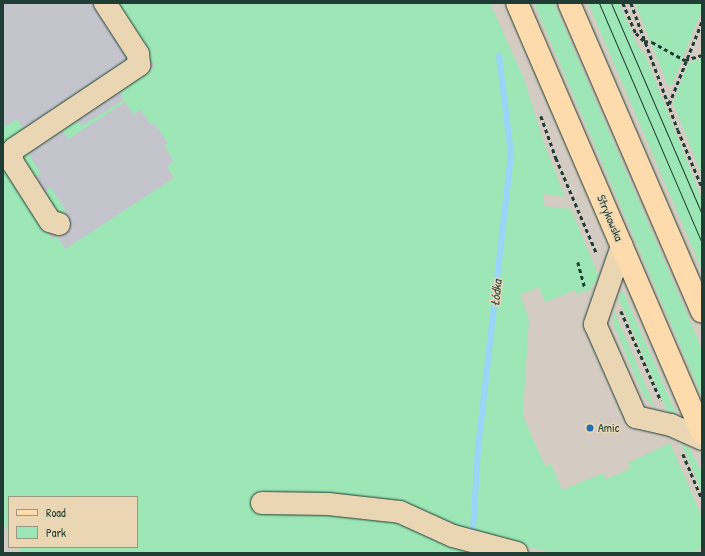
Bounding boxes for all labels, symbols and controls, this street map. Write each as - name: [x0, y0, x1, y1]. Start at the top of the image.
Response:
- street label: Strykowska: [594, 193, 626, 243]
- water label: Łódka: [487, 279, 505, 307]
- place label: Amic: [598, 421, 619, 435]
- marker: Amic: [585, 423, 595, 433]
- legend: [8, 496, 138, 548]
- text: Road: [46, 504, 66, 521]
- text: Park: [46, 524, 66, 541]

